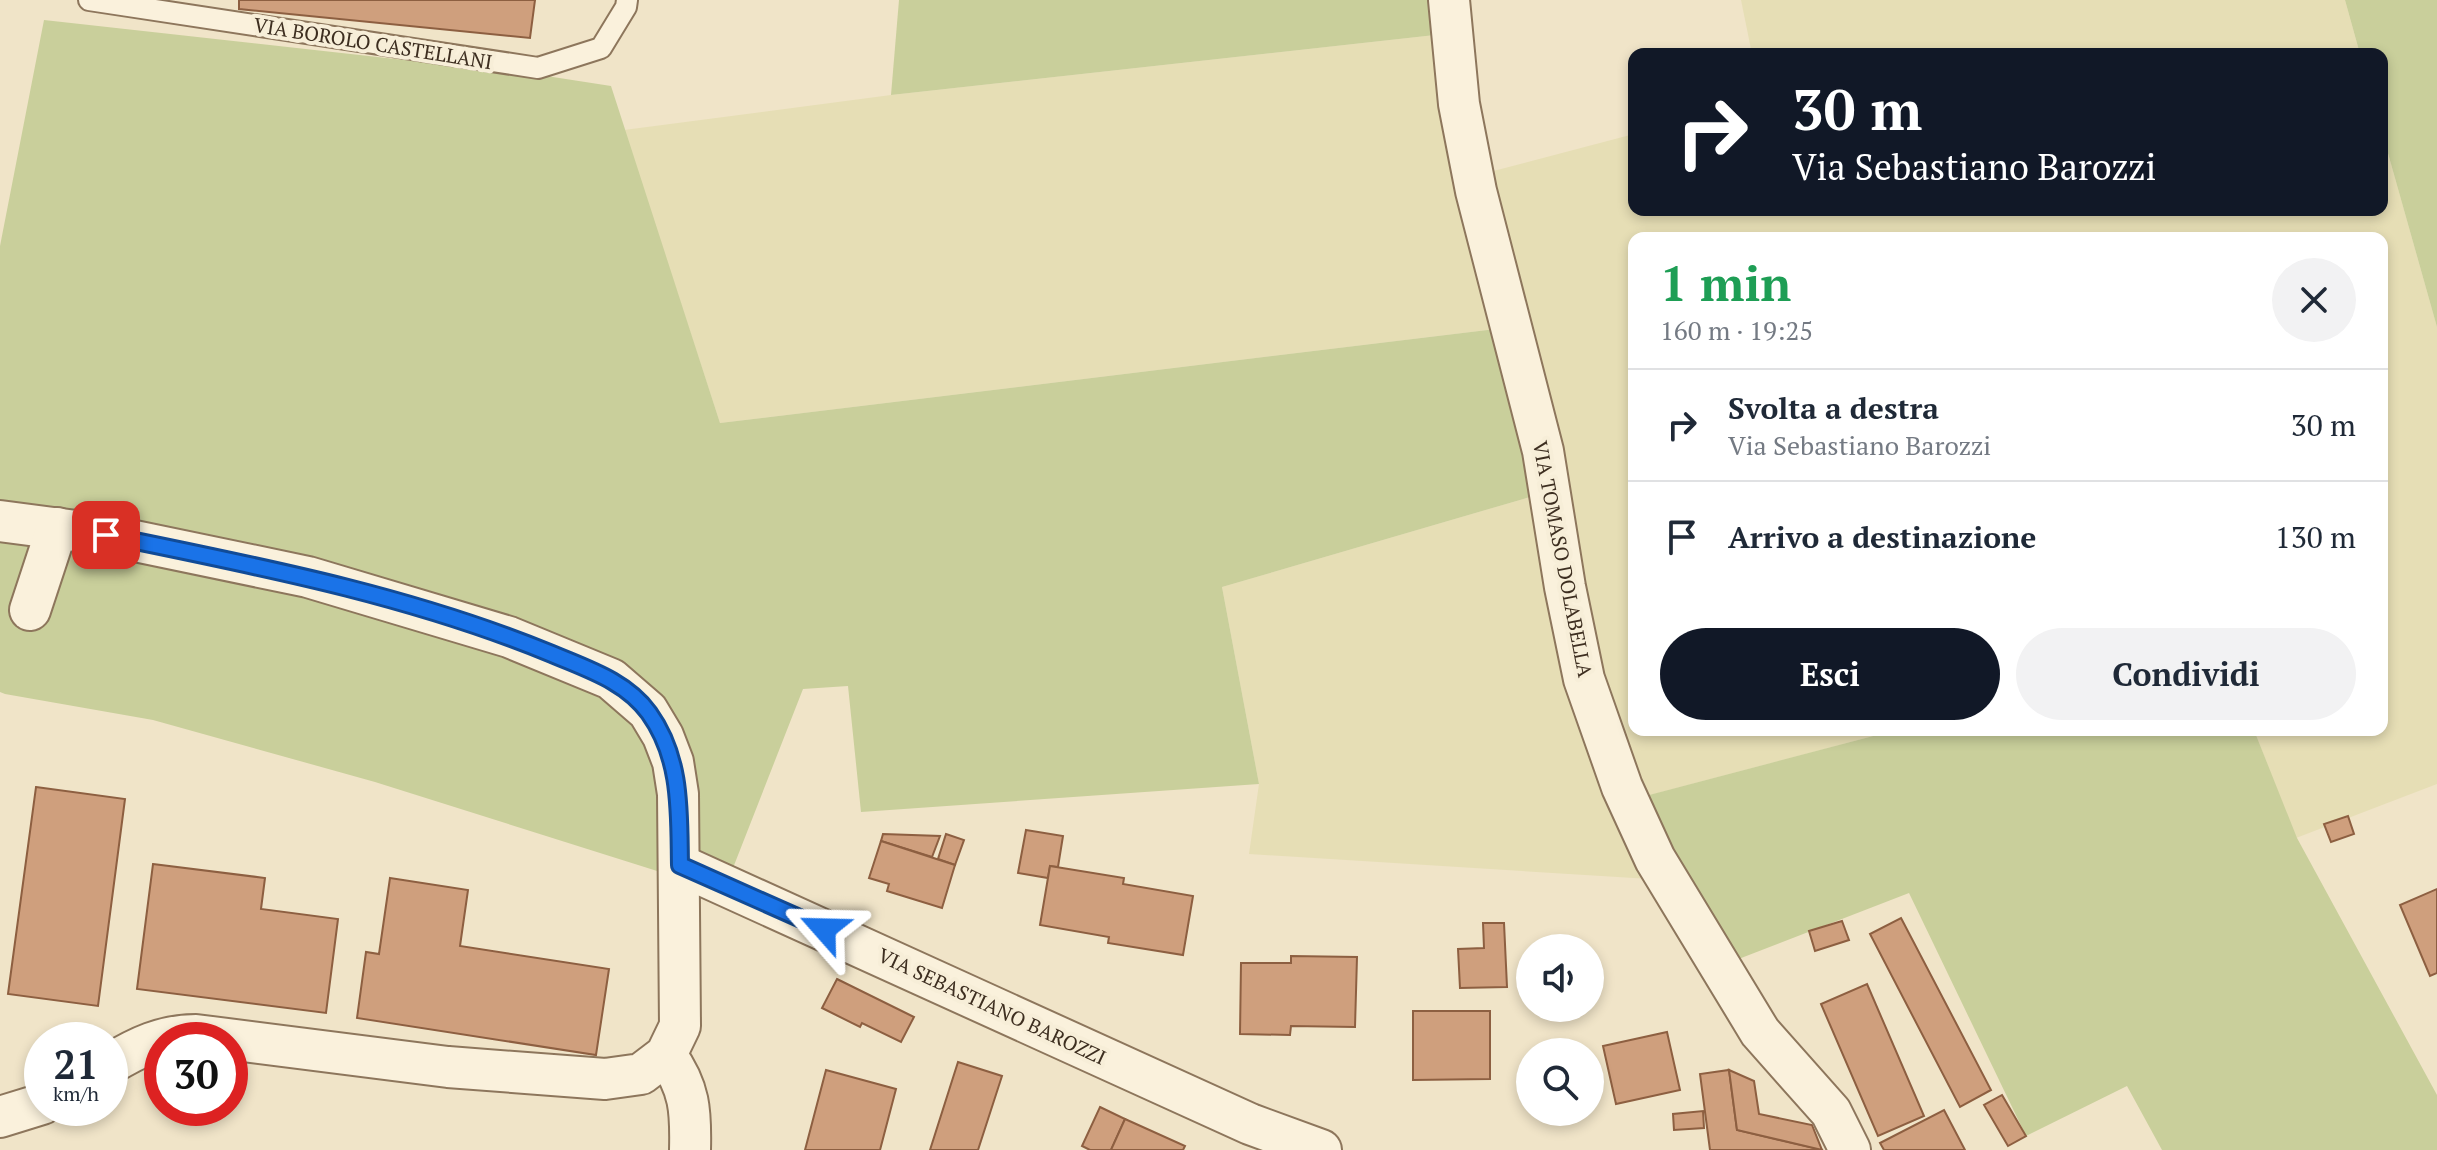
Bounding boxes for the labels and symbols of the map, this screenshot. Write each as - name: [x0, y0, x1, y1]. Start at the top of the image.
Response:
- street label: VIA BOROLO CASTELLANI: [252, 11, 494, 75]
- street label: VIA TOMASO DOLABELLA: [1527, 439, 1599, 680]
- pin: [72, 501, 140, 569]
- position arrow: [782, 887, 866, 971]
- street label: VIA SEBASTIANO BAROZZI: [874, 941, 1110, 1071]
- speed limit sign: 30: [144, 1022, 248, 1126]

